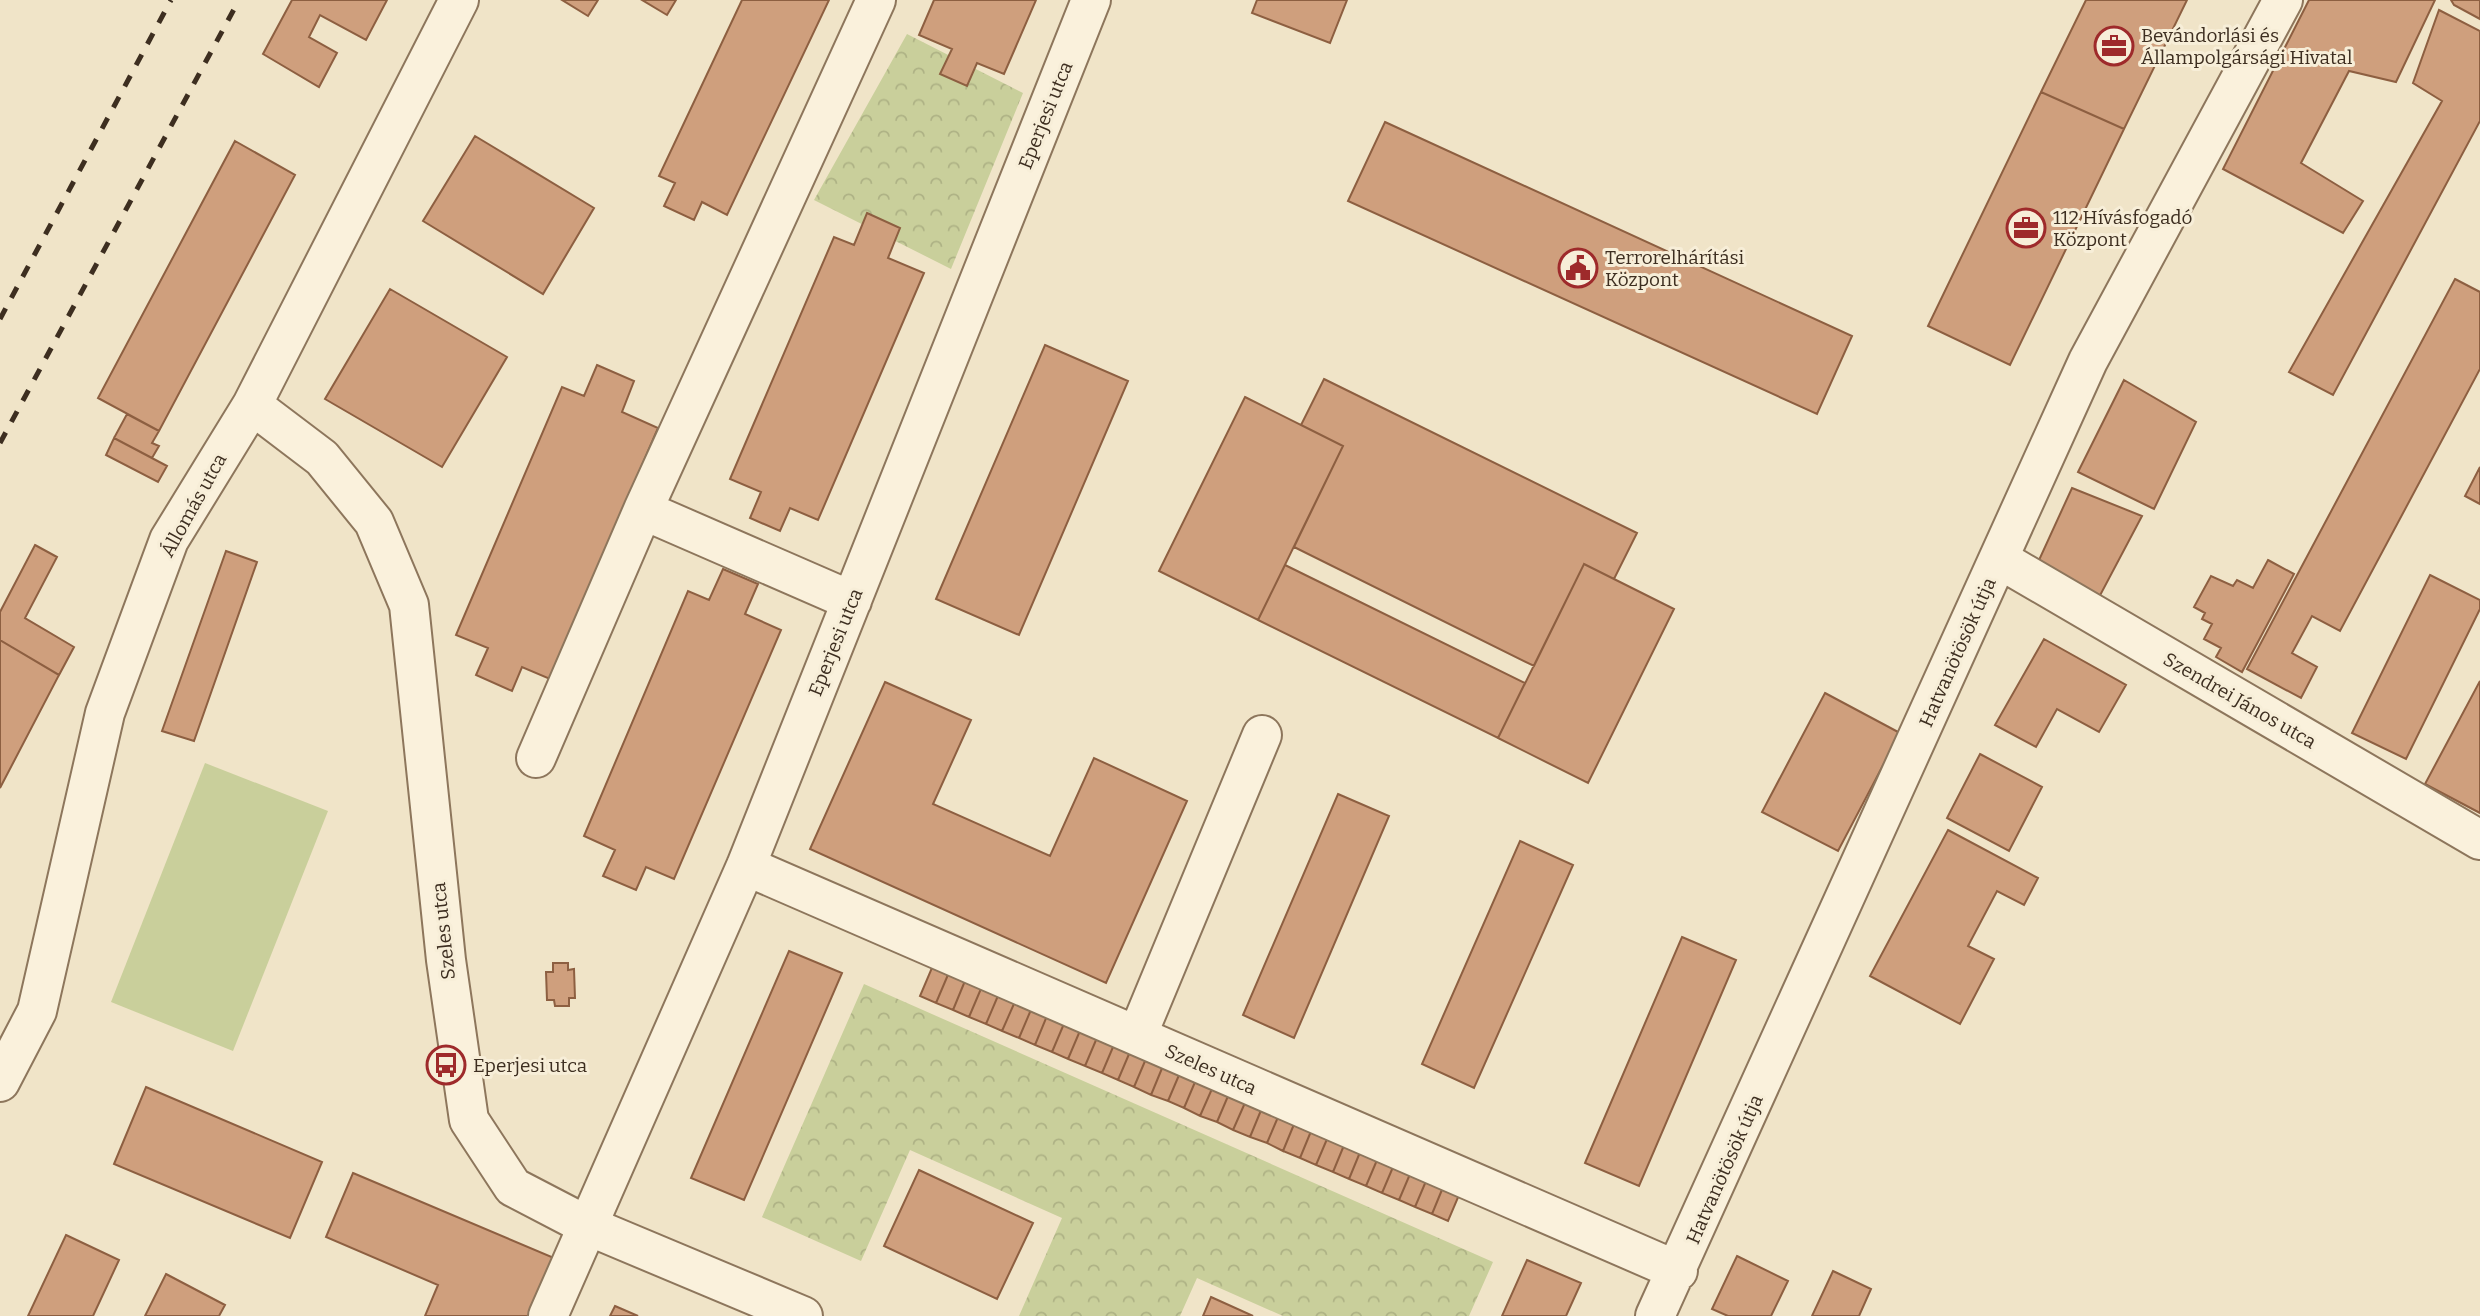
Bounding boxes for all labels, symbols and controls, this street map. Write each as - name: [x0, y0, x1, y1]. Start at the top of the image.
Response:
- place label: Bevándorlási és Állampolgársági Hivatal: [2141, 24, 2352, 69]
- office icon: Bevándorlási és Állampolgársági Hivatal: [2093, 25, 2135, 67]
- street label: Eperjesi utca: [1013, 57, 1078, 172]
- place label: 112 Hívásfogadó Központ: [2053, 206, 2193, 251]
- office icon: 112 Hívásfogadó Központ: [2005, 207, 2047, 249]
- place label: Terrorelhárítási Központ: [1605, 246, 1745, 291]
- public building icon: Terrorelhárítási Központ: [1557, 247, 1599, 289]
- street label: Állomás utca: [156, 449, 232, 561]
- street label: Hatvanötösök útja: [1914, 573, 2001, 730]
- street label: Eperjesi utca: [803, 584, 868, 699]
- street label: Szendrei János utca: [2159, 647, 2321, 754]
- street label: Szeles utca: [427, 880, 460, 981]
- street label: Szeles utca: [1161, 1039, 1261, 1100]
- bus stop icon: Eperjesi utca: [425, 1044, 467, 1086]
- place label: Eperjesi utca: [473, 1054, 588, 1077]
- street label: Hatvanötösök útja: [1681, 1090, 1768, 1247]

